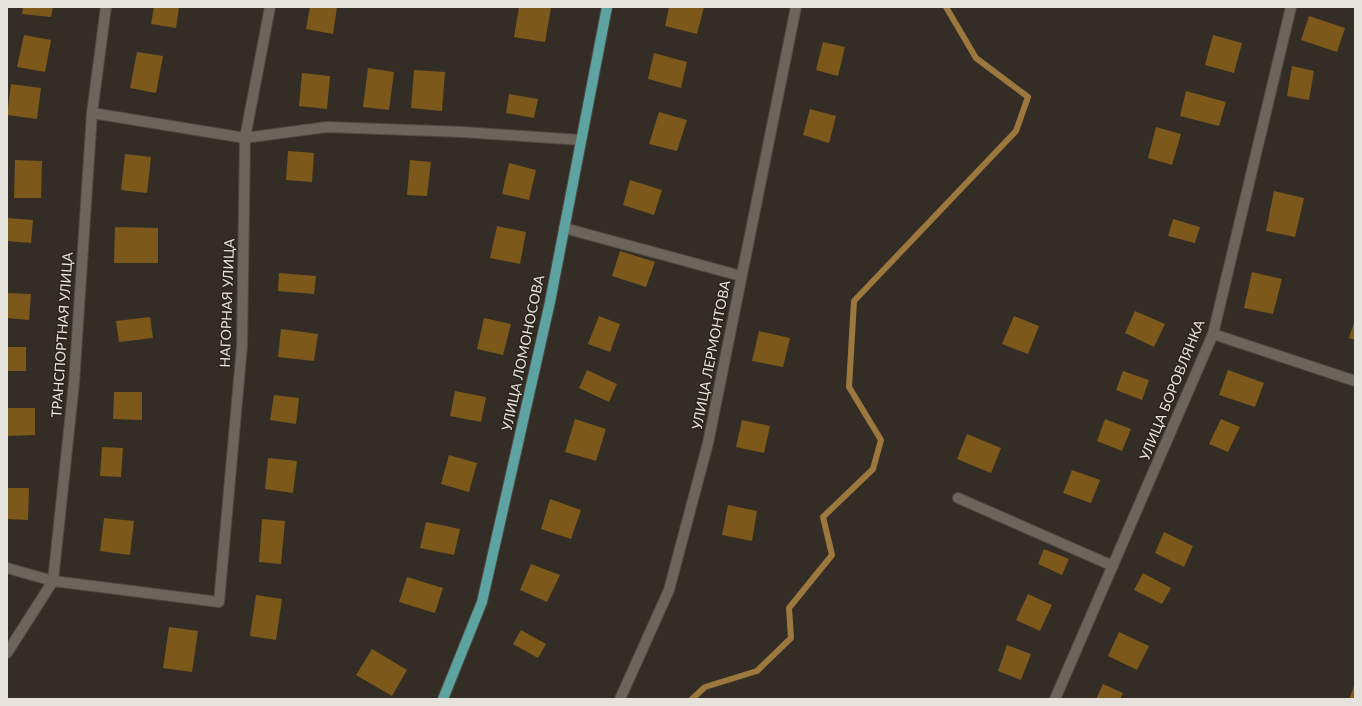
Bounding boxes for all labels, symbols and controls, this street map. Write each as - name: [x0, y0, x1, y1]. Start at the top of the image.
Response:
- street label: НАГОРНАЯ УЛИЦА: [216, 238, 237, 368]
- street label: ТРАНСПОРТНАЯ УЛИЦА: [47, 251, 76, 418]
- street label: УЛИЦА ЛОМОНОСОВА: [498, 273, 547, 432]
- street label: УЛИЦА ЛЕРМОНТОВА: [688, 278, 733, 431]
- street label: УЛИЦА БОРОВЛЯНКА: [1136, 316, 1208, 463]

